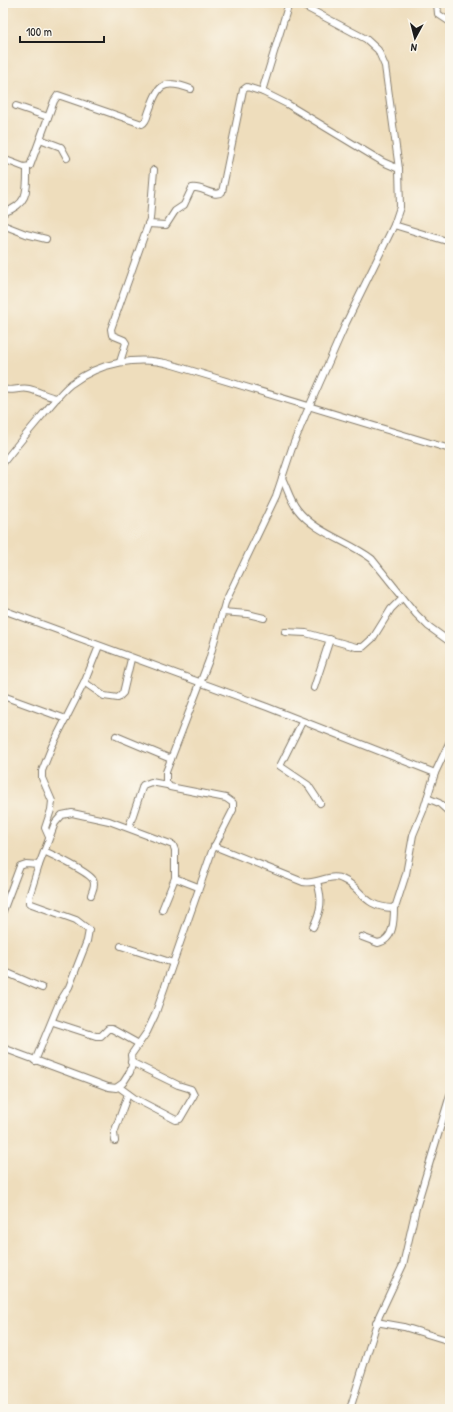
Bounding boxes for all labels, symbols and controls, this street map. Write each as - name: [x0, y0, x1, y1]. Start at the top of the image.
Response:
- scale bar: [20, 18, 104, 44]
- north arrow: [395, 18, 435, 58]
- text: 100 m: [26, 23, 52, 40]
- text: N: [410, 41, 418, 55]

